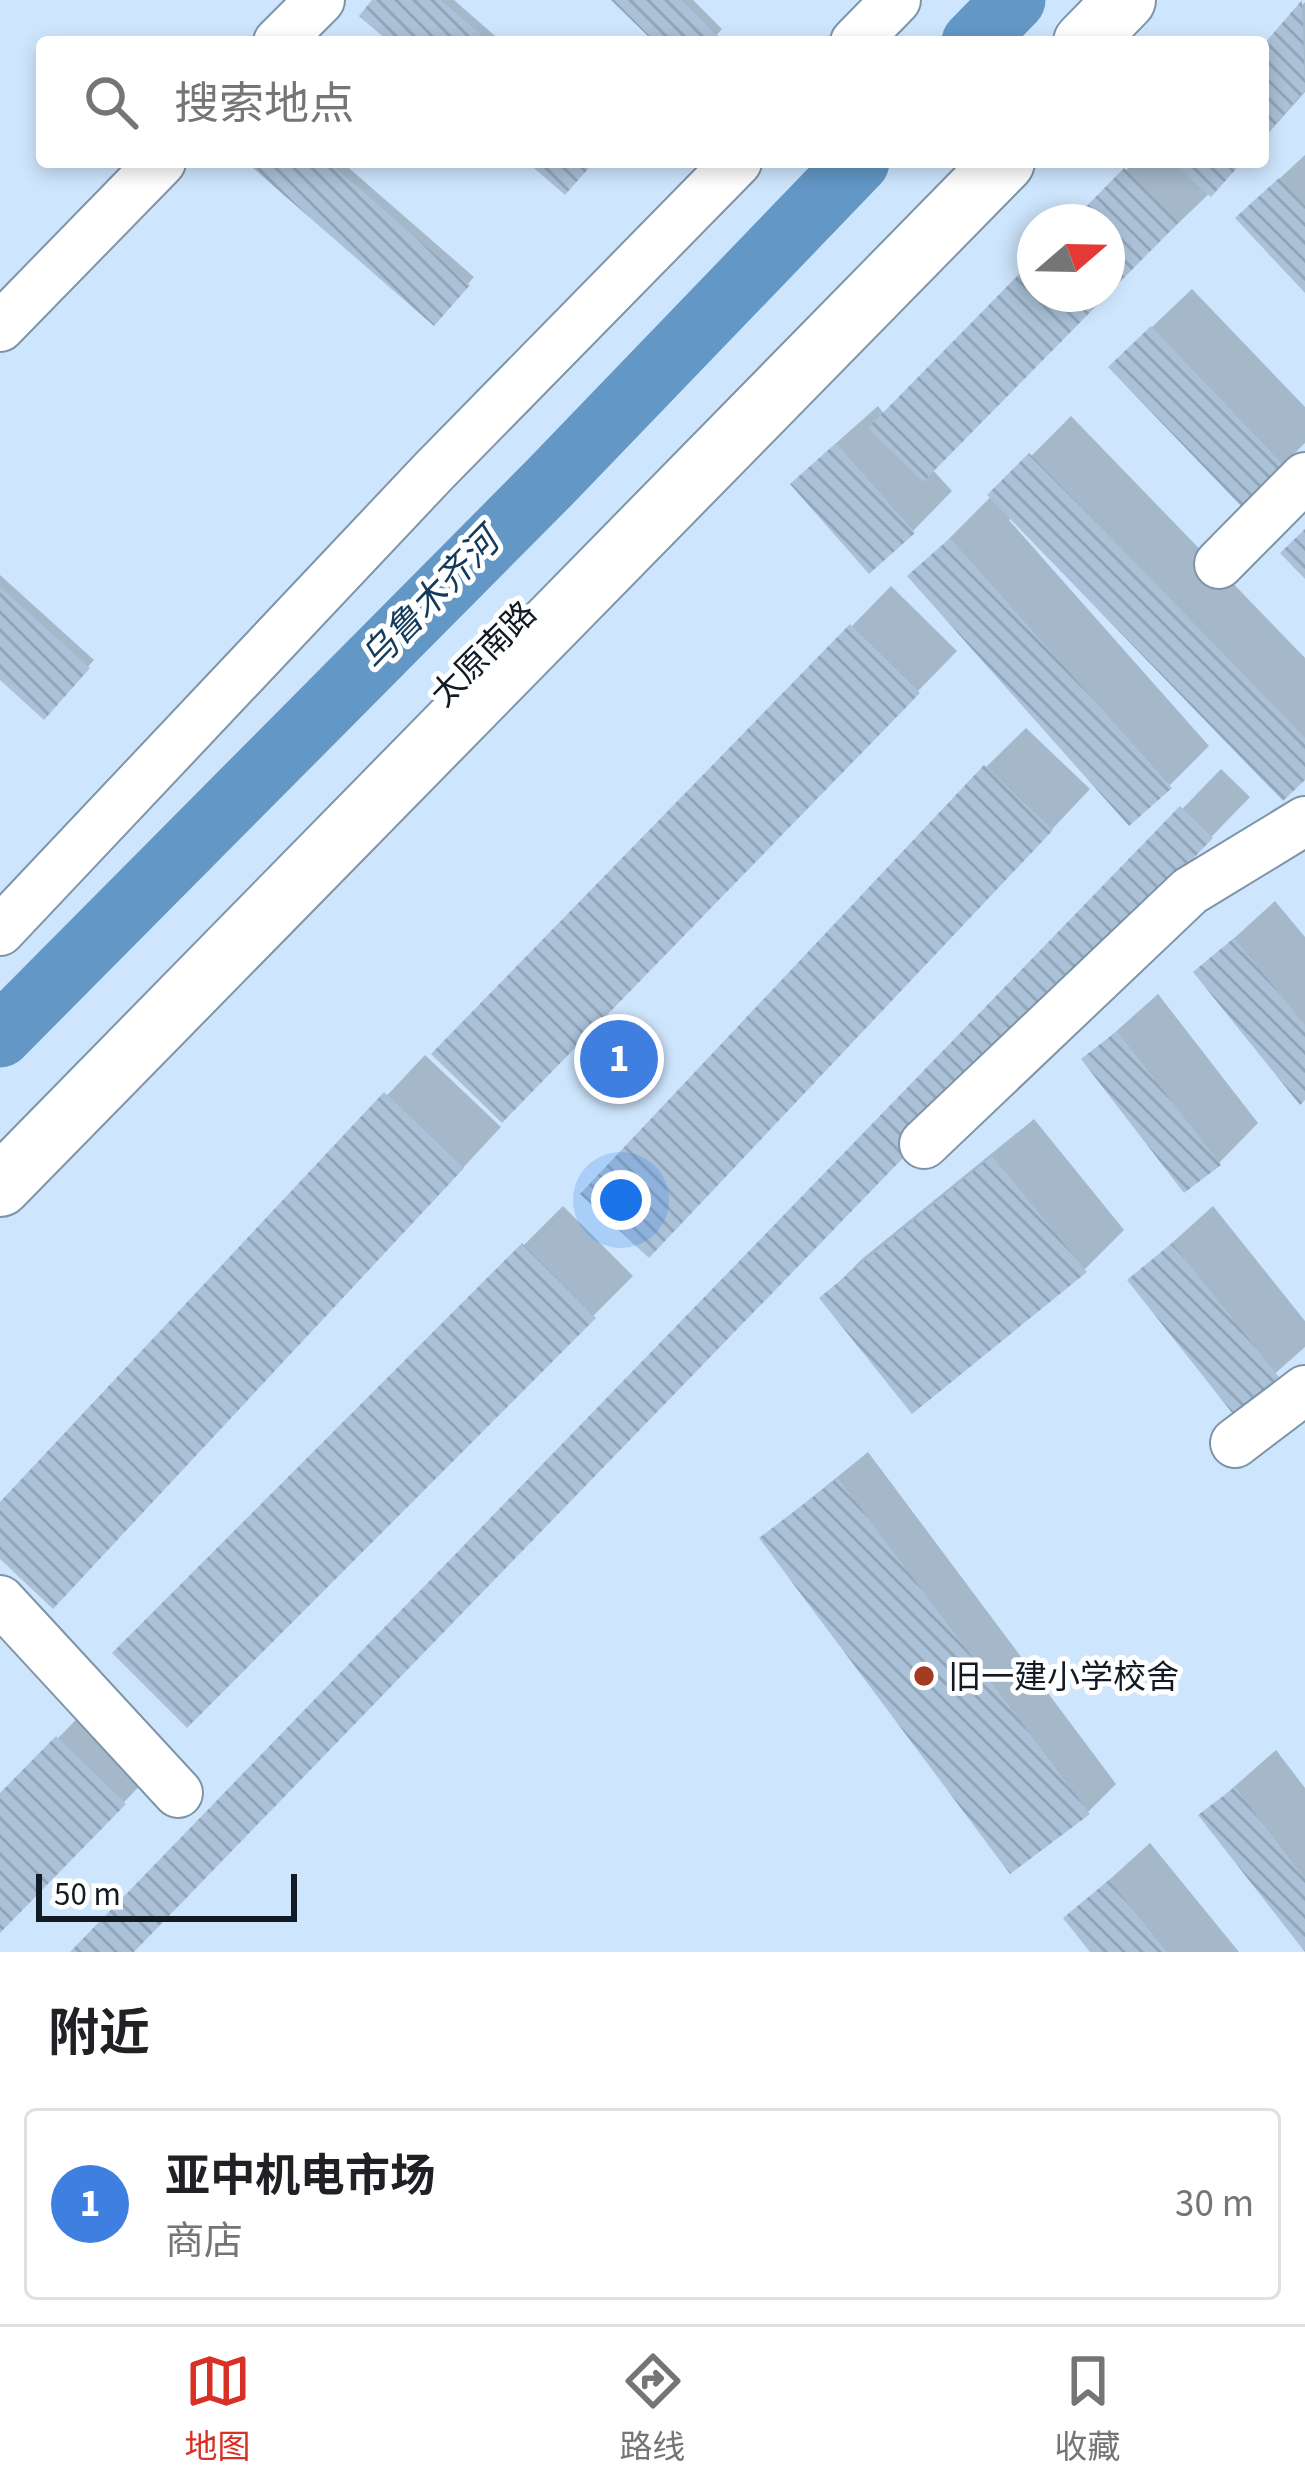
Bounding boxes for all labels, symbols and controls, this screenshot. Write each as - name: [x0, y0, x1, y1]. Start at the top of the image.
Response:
- search box: [36, 36, 1269, 168]
- icon: search: [78, 69, 144, 135]
- text: 搜索地点: [174, 73, 354, 137]
- north arrow: [1017, 204, 1125, 312]
- water label: 乌鲁木齐河: [349, 513, 515, 683]
- street label: 太原南路: [421, 591, 547, 717]
- pin: 1: [580, 1014, 658, 1104]
- your location: [591, 1170, 651, 1230]
- place label: 旧一建小学校舍: [948, 1654, 1179, 1701]
- marker: 旧一建小学校舍: [911, 1663, 937, 1689]
- scale bar: [36, 1868, 297, 1921]
- text: 50 m: [54, 1871, 121, 1918]
- text: 附近: [48, 1998, 150, 2070]
- text: 亚中机电市场: [165, 2145, 435, 2209]
- text: 1: [80, 2176, 100, 2232]
- text: 30 m: [1175, 2176, 1254, 2232]
- text: 商店: [165, 2214, 243, 2270]
- tab: 地图: [185, 2348, 251, 2471]
- tab: 路线: [620, 2348, 686, 2471]
- tab: 收藏: [1055, 2348, 1121, 2471]

